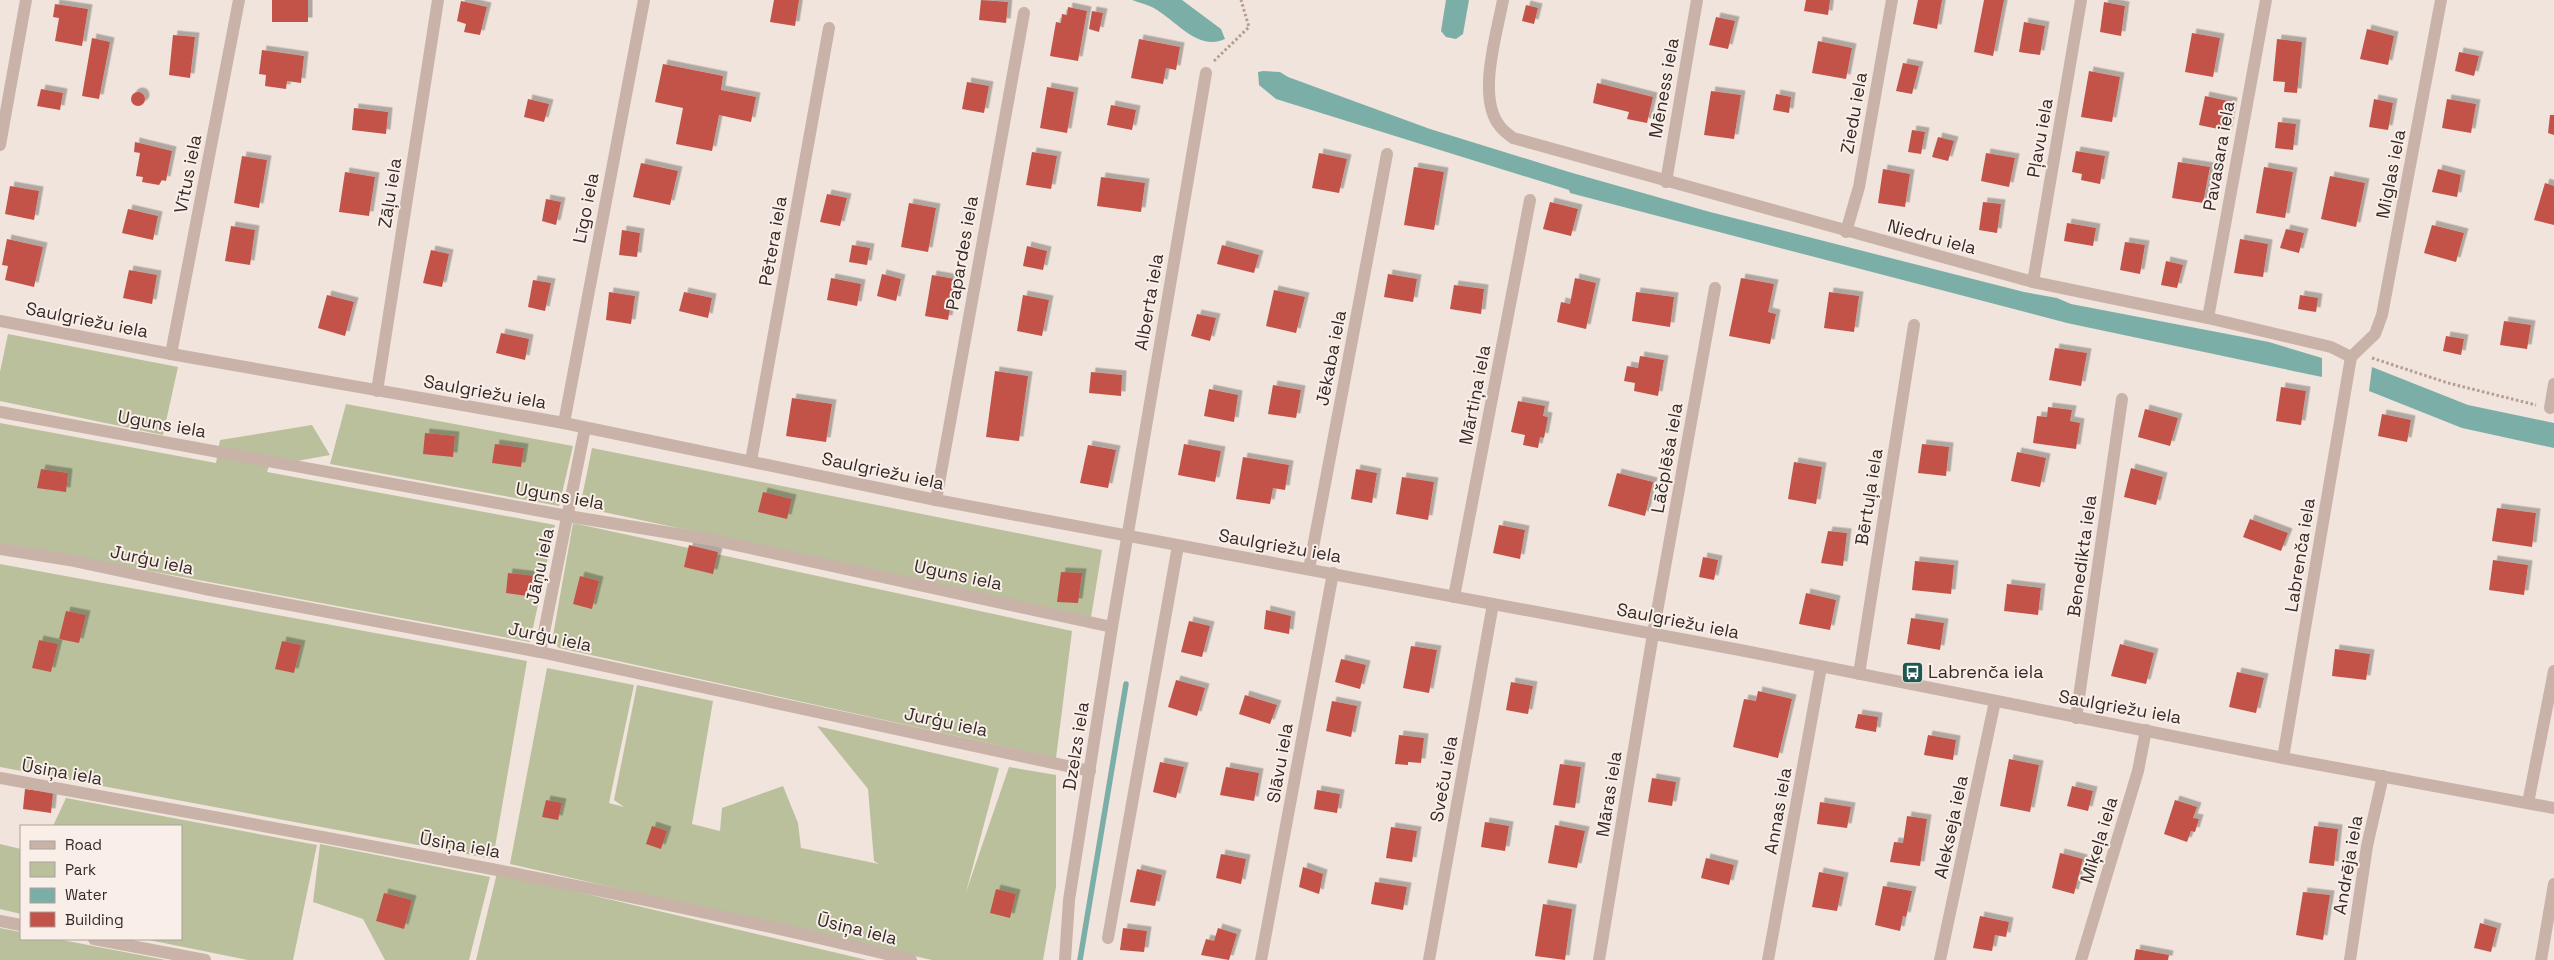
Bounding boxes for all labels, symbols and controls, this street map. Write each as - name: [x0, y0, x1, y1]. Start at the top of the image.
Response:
- street label: Mēness iela: [1643, 36, 1684, 140]
- street label: Ziedu iela: [1835, 70, 1872, 156]
- street label: Pļavu iela: [2021, 96, 2058, 179]
- street label: Pavasara iela: [2198, 99, 2239, 213]
- street label: Miglas iela: [2371, 127, 2410, 220]
- street label: Vītus iela: [169, 133, 206, 215]
- street label: Zāļu iela: [373, 156, 406, 230]
- street label: Līgo iela: [567, 171, 604, 245]
- street label: Pētera iela: [753, 194, 792, 288]
- street label: Papardes iela: [940, 194, 983, 312]
- street label: Niedru iela: [1885, 214, 1979, 259]
- street label: Alberta iela: [1129, 252, 1168, 352]
- street label: Saulgriežu iela: [24, 296, 150, 343]
- street label: Jēkaba iela: [1310, 308, 1351, 408]
- street label: Mārtiņa iela: [1454, 343, 1495, 447]
- street label: Saulgriežu iela: [422, 369, 548, 414]
- street label: Lāčplēša iela: [1645, 401, 1688, 515]
- street label: Uguns iela: [116, 404, 208, 443]
- street label: Saulgriežu iela: [820, 446, 946, 495]
- street label: Bērtuļa iela: [1849, 447, 1888, 547]
- street label: Uguns iela: [514, 476, 606, 515]
- street label: Benedikta iela: [2062, 493, 2101, 618]
- street label: Labrenča iela: [2279, 496, 2320, 614]
- street label: Saulgriežu iela: [1217, 523, 1343, 568]
- street label: Jāņu iela: [520, 526, 559, 606]
- street label: Jurģu iela: [108, 539, 196, 580]
- street label: Uguns iela: [912, 554, 1004, 595]
- street label: Saulgriežu iela: [1615, 597, 1741, 644]
- street label: Jurģu iela: [506, 616, 594, 657]
- bus stop icon: Labrenča iela: [1900, 660, 1924, 684]
- place label: Labrenča iela: [1928, 660, 2044, 683]
- street label: Saulgriežu iela: [2057, 684, 2183, 729]
- street label: Dzelzs iela: [1057, 700, 1094, 792]
- street label: Jurģu iela: [902, 701, 990, 742]
- street label: Slāvu iela: [1261, 721, 1298, 805]
- street label: Sveču iela: [1425, 734, 1462, 824]
- street label: Māras iela: [1590, 749, 1627, 839]
- street label: Ūsiņa iela: [20, 753, 104, 790]
- street label: Annas iela: [1759, 766, 1796, 856]
- street label: Alekseja iela: [1928, 773, 1973, 881]
- street label: Miķeļa iela: [2075, 794, 2123, 886]
- street label: Andrēja iela: [2327, 814, 2368, 916]
- legend: [20, 825, 182, 940]
- street label: Ūsiņa iela: [418, 826, 502, 863]
- text: Road: [65, 835, 102, 854]
- text: Park: [65, 860, 96, 879]
- text: Water: [65, 885, 108, 904]
- street label: Ūsiņa iela: [815, 907, 900, 950]
- text: Building: [65, 910, 124, 929]

